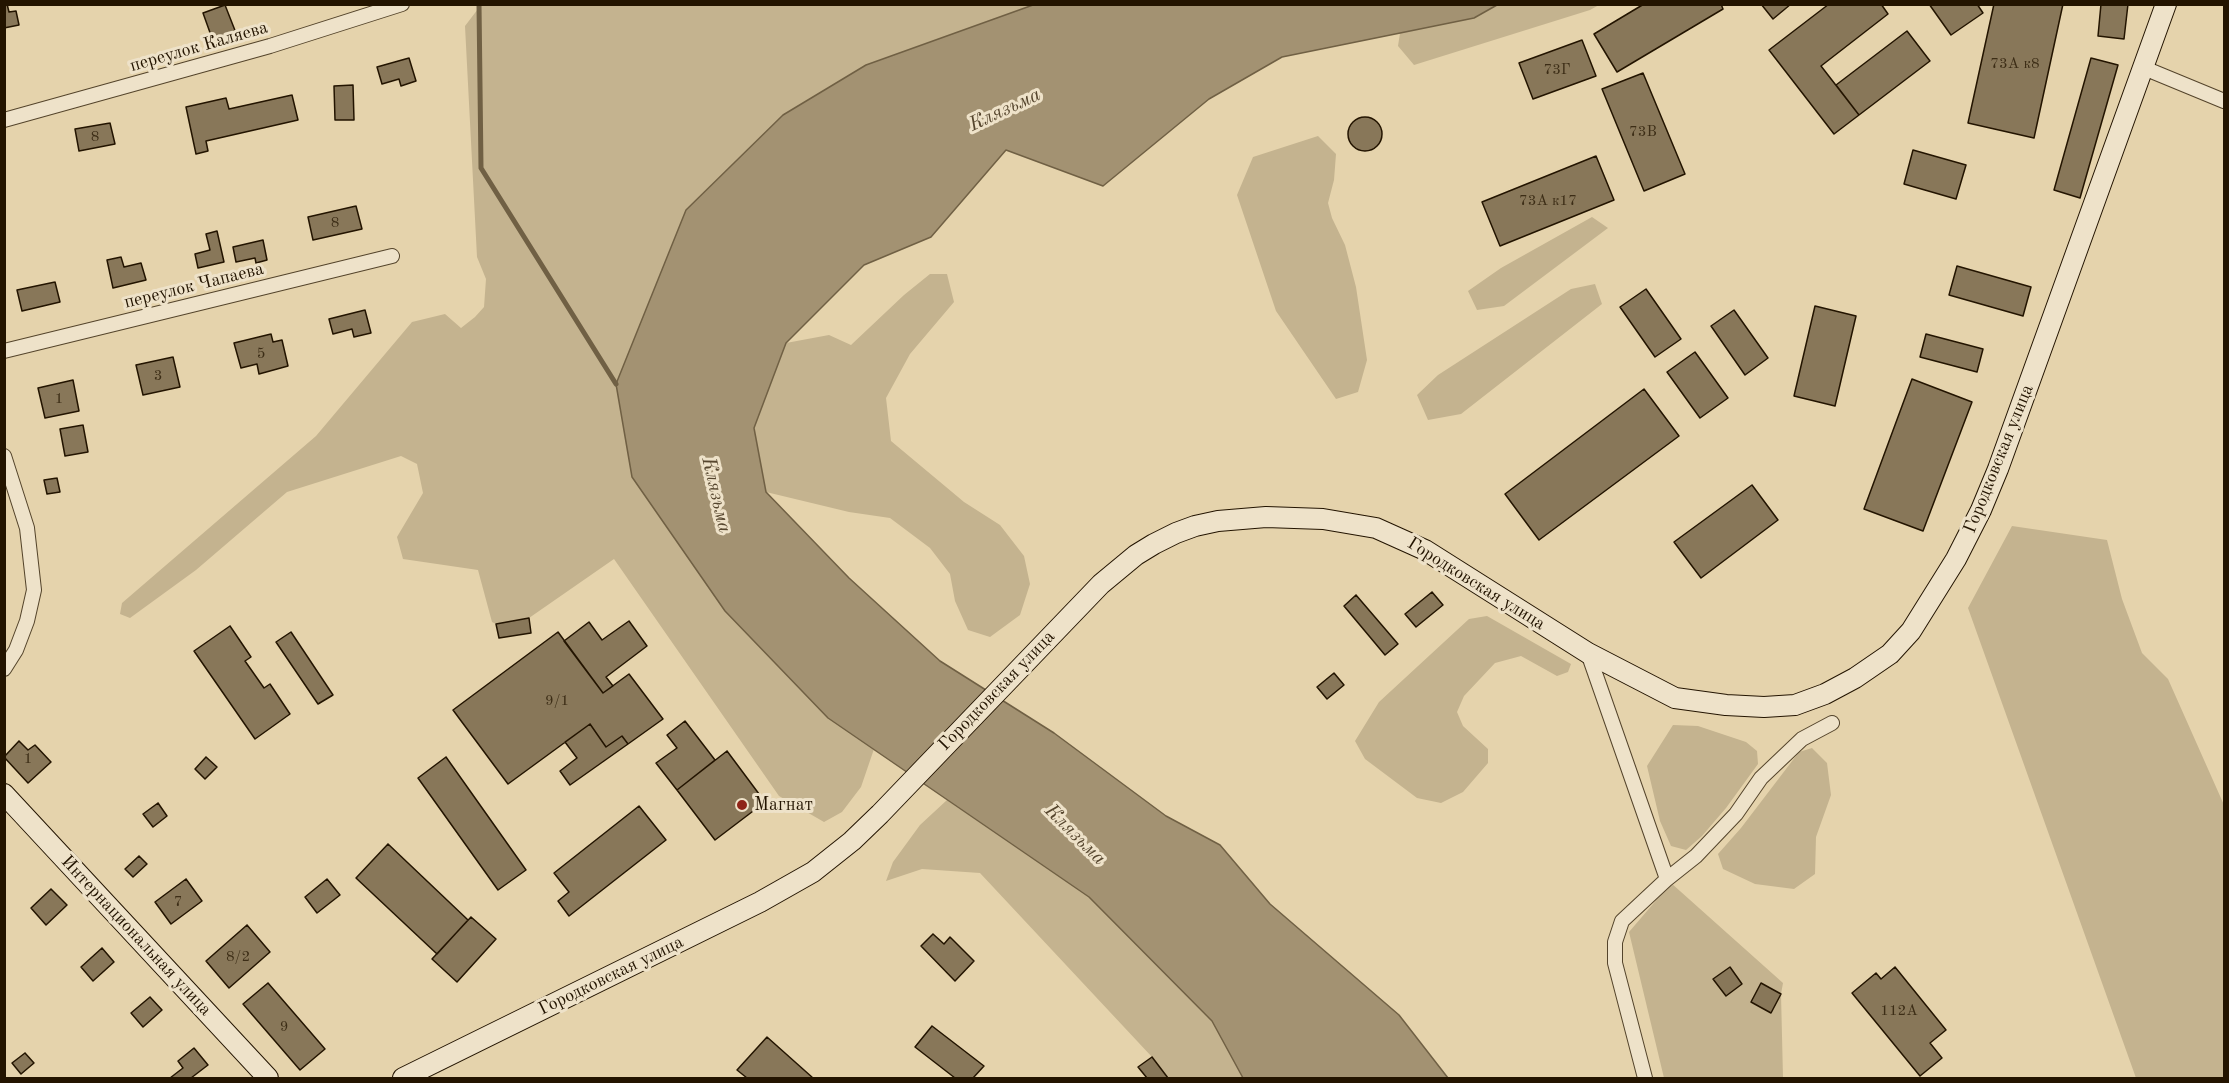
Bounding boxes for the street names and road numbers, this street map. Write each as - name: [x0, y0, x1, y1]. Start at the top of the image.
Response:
- street label: переулок Каляева: [127, 17, 271, 77]
- street label: переулок Чапаева: [122, 258, 266, 314]
- street label: Городковская улица: [1959, 381, 2039, 537]
- street label: Городковская улица: [1403, 533, 1549, 635]
- street label: Городковская улица: [934, 626, 1060, 756]
- street label: Интернациональная улица: [56, 851, 216, 1021]
- street label: Городковская улица: [535, 932, 687, 1020]

